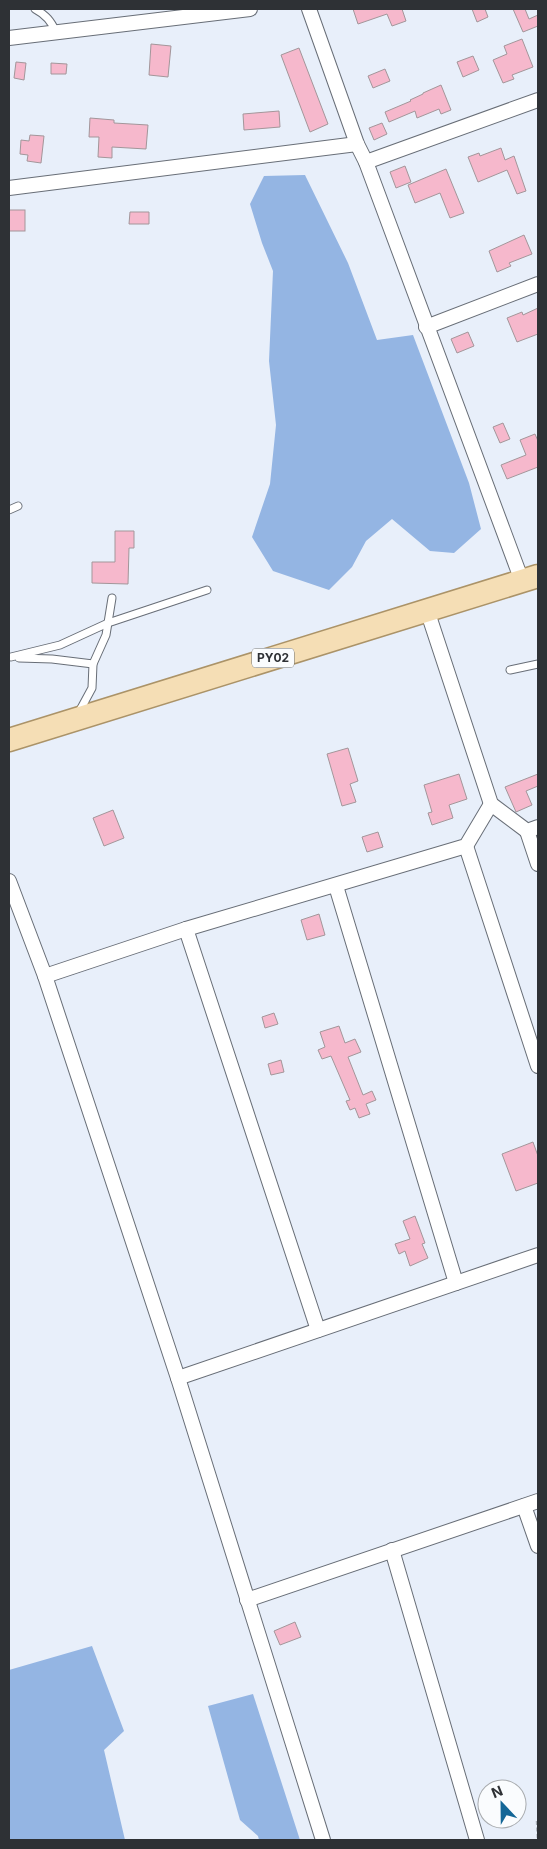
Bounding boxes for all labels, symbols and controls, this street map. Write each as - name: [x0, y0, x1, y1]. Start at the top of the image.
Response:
- road number: PY02: [252, 648, 294, 668]
- north arrow: [477, 1779, 527, 1829]
- text: N: [489, 1782, 505, 1801]

